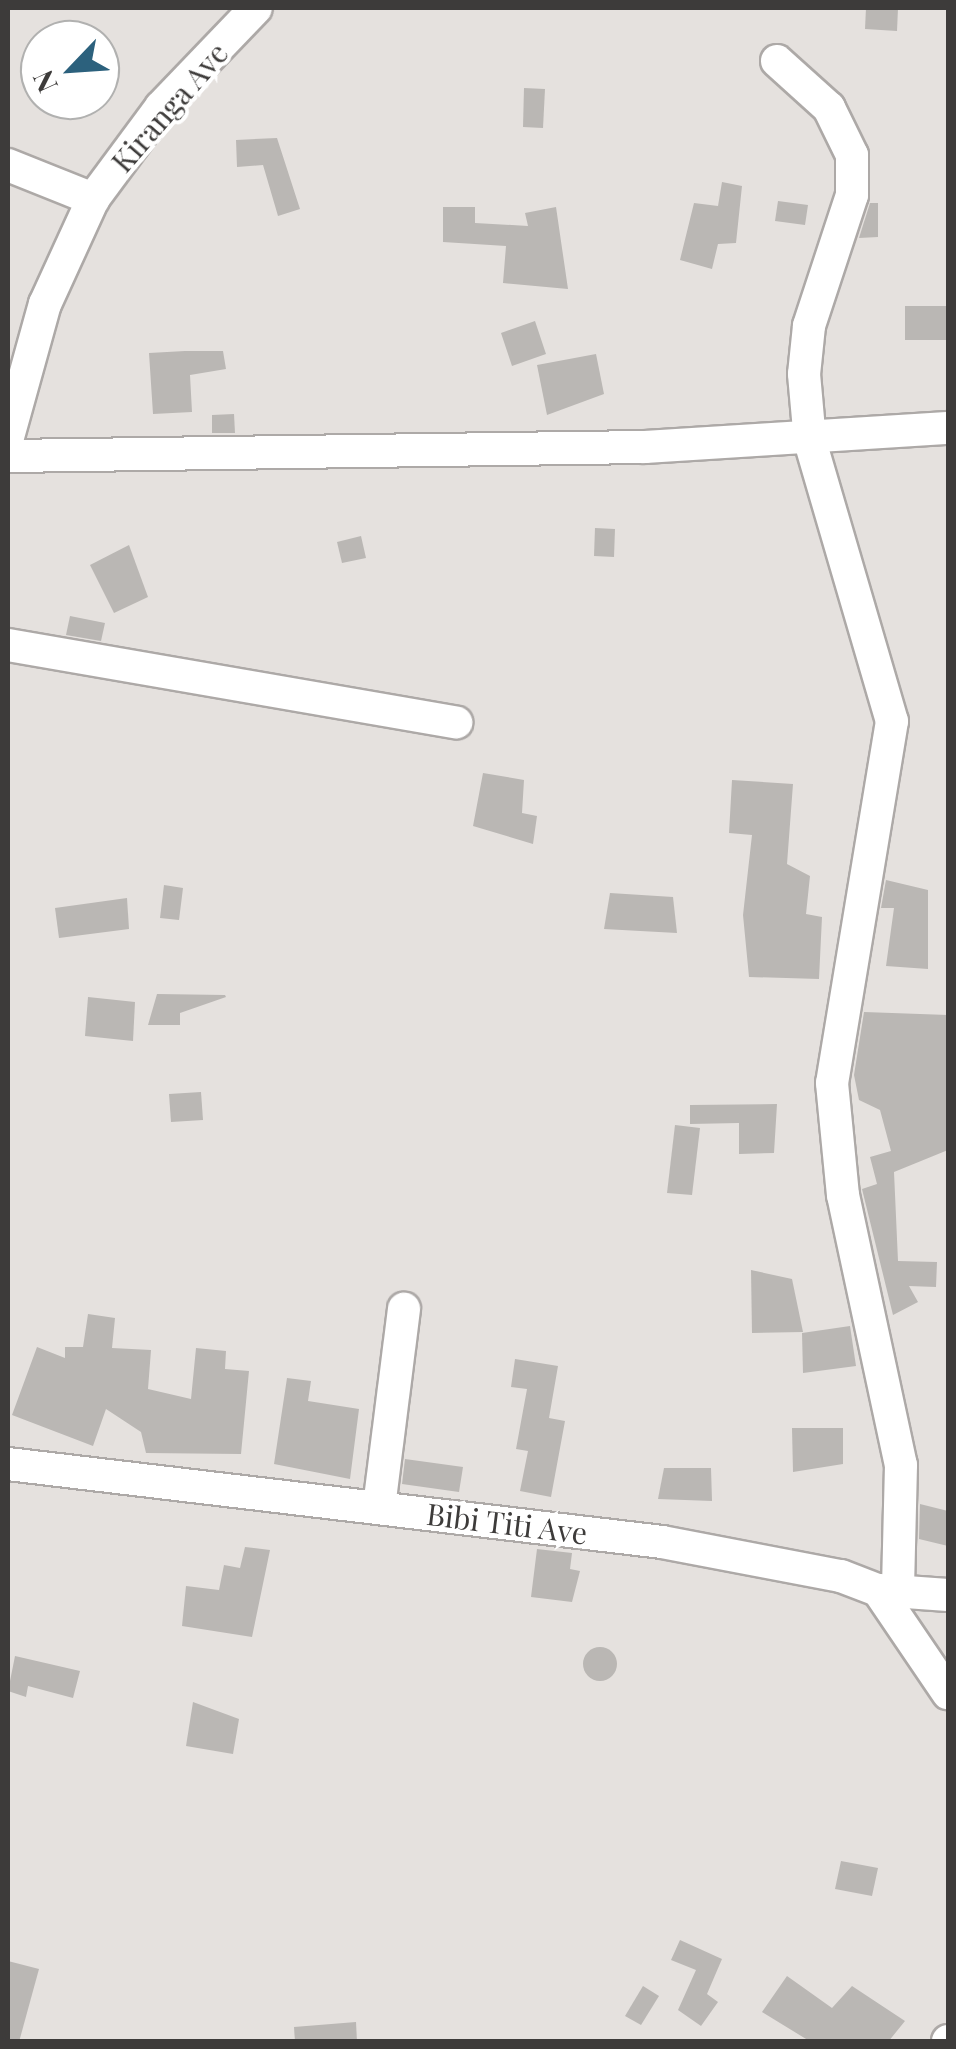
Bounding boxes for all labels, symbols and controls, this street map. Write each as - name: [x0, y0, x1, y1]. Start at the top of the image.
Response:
- north arrow: [20, 20, 120, 120]
- street label: Kiranga Ave: [103, 35, 235, 179]
- text: N: [23, 65, 65, 99]
- street label: Bibi Titi Ave: [424, 1495, 590, 1551]

